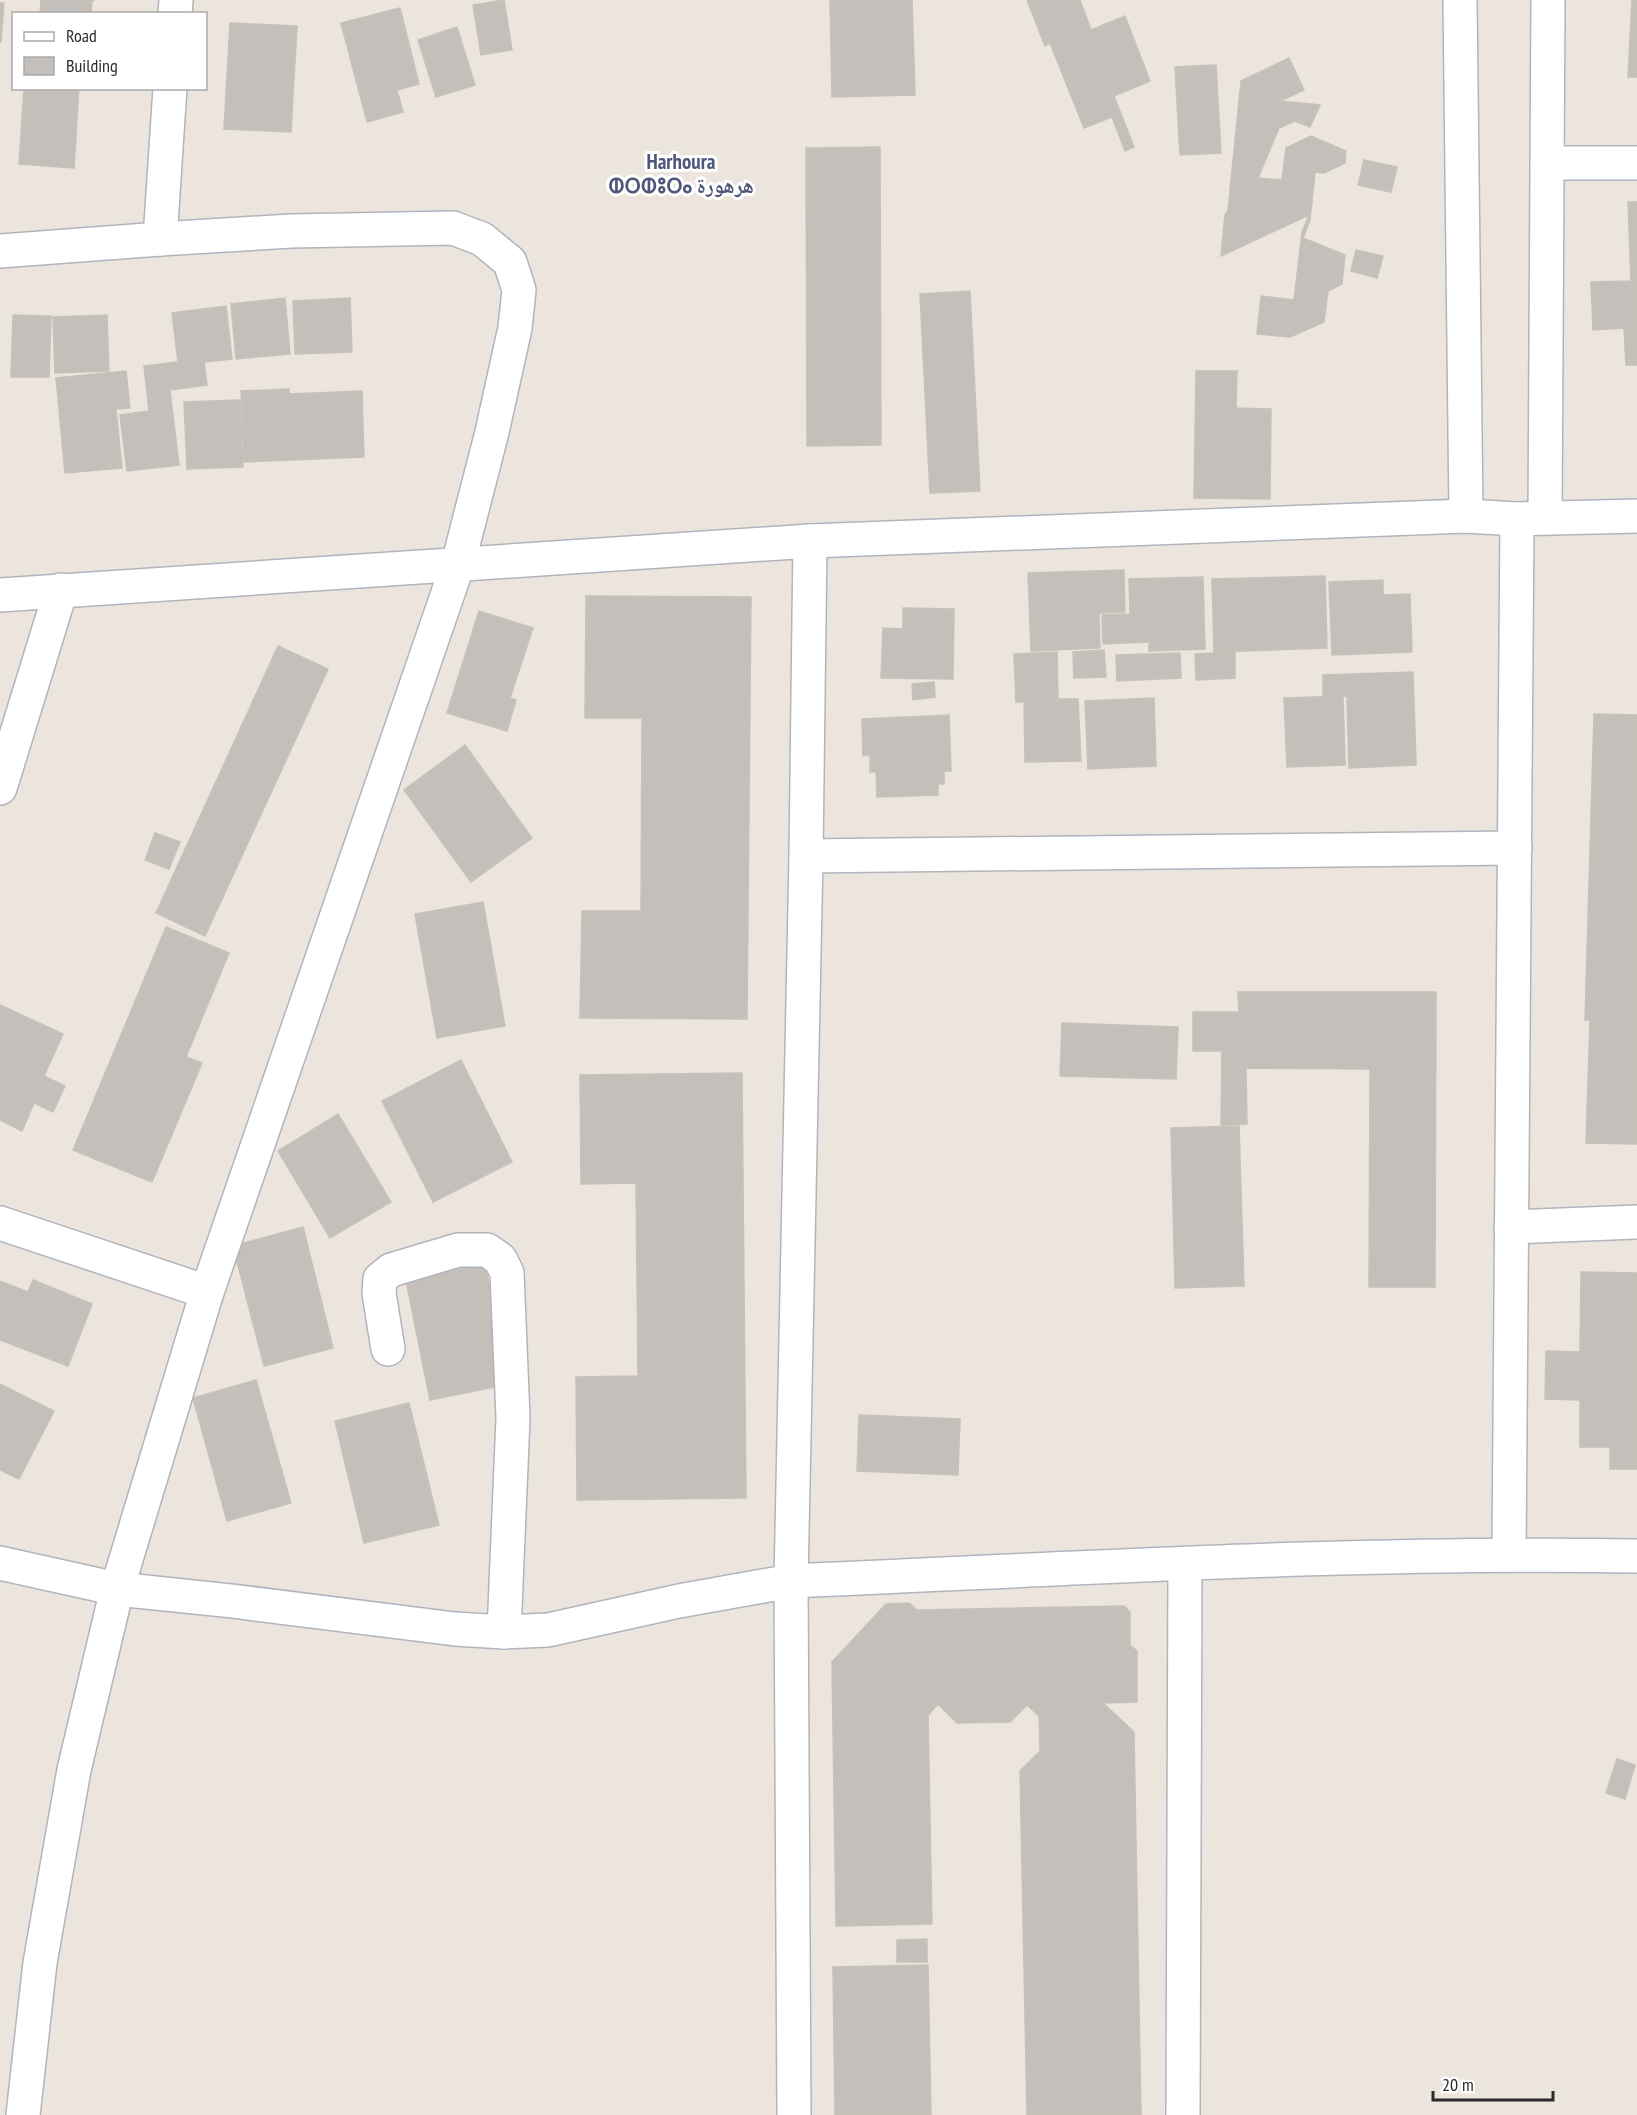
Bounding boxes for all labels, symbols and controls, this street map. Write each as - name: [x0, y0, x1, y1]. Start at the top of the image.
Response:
- legend: [12, 12, 207, 90]
- text: Road: [66, 24, 97, 47]
- text: Building: [66, 54, 118, 77]
- district label: Harhoura ⵀⵔⵀⵓⵔⴰ هرهورة: [608, 148, 754, 199]
- scale bar: [1433, 2064, 1553, 2102]
- text: 20 m: [1442, 2073, 1474, 2096]

